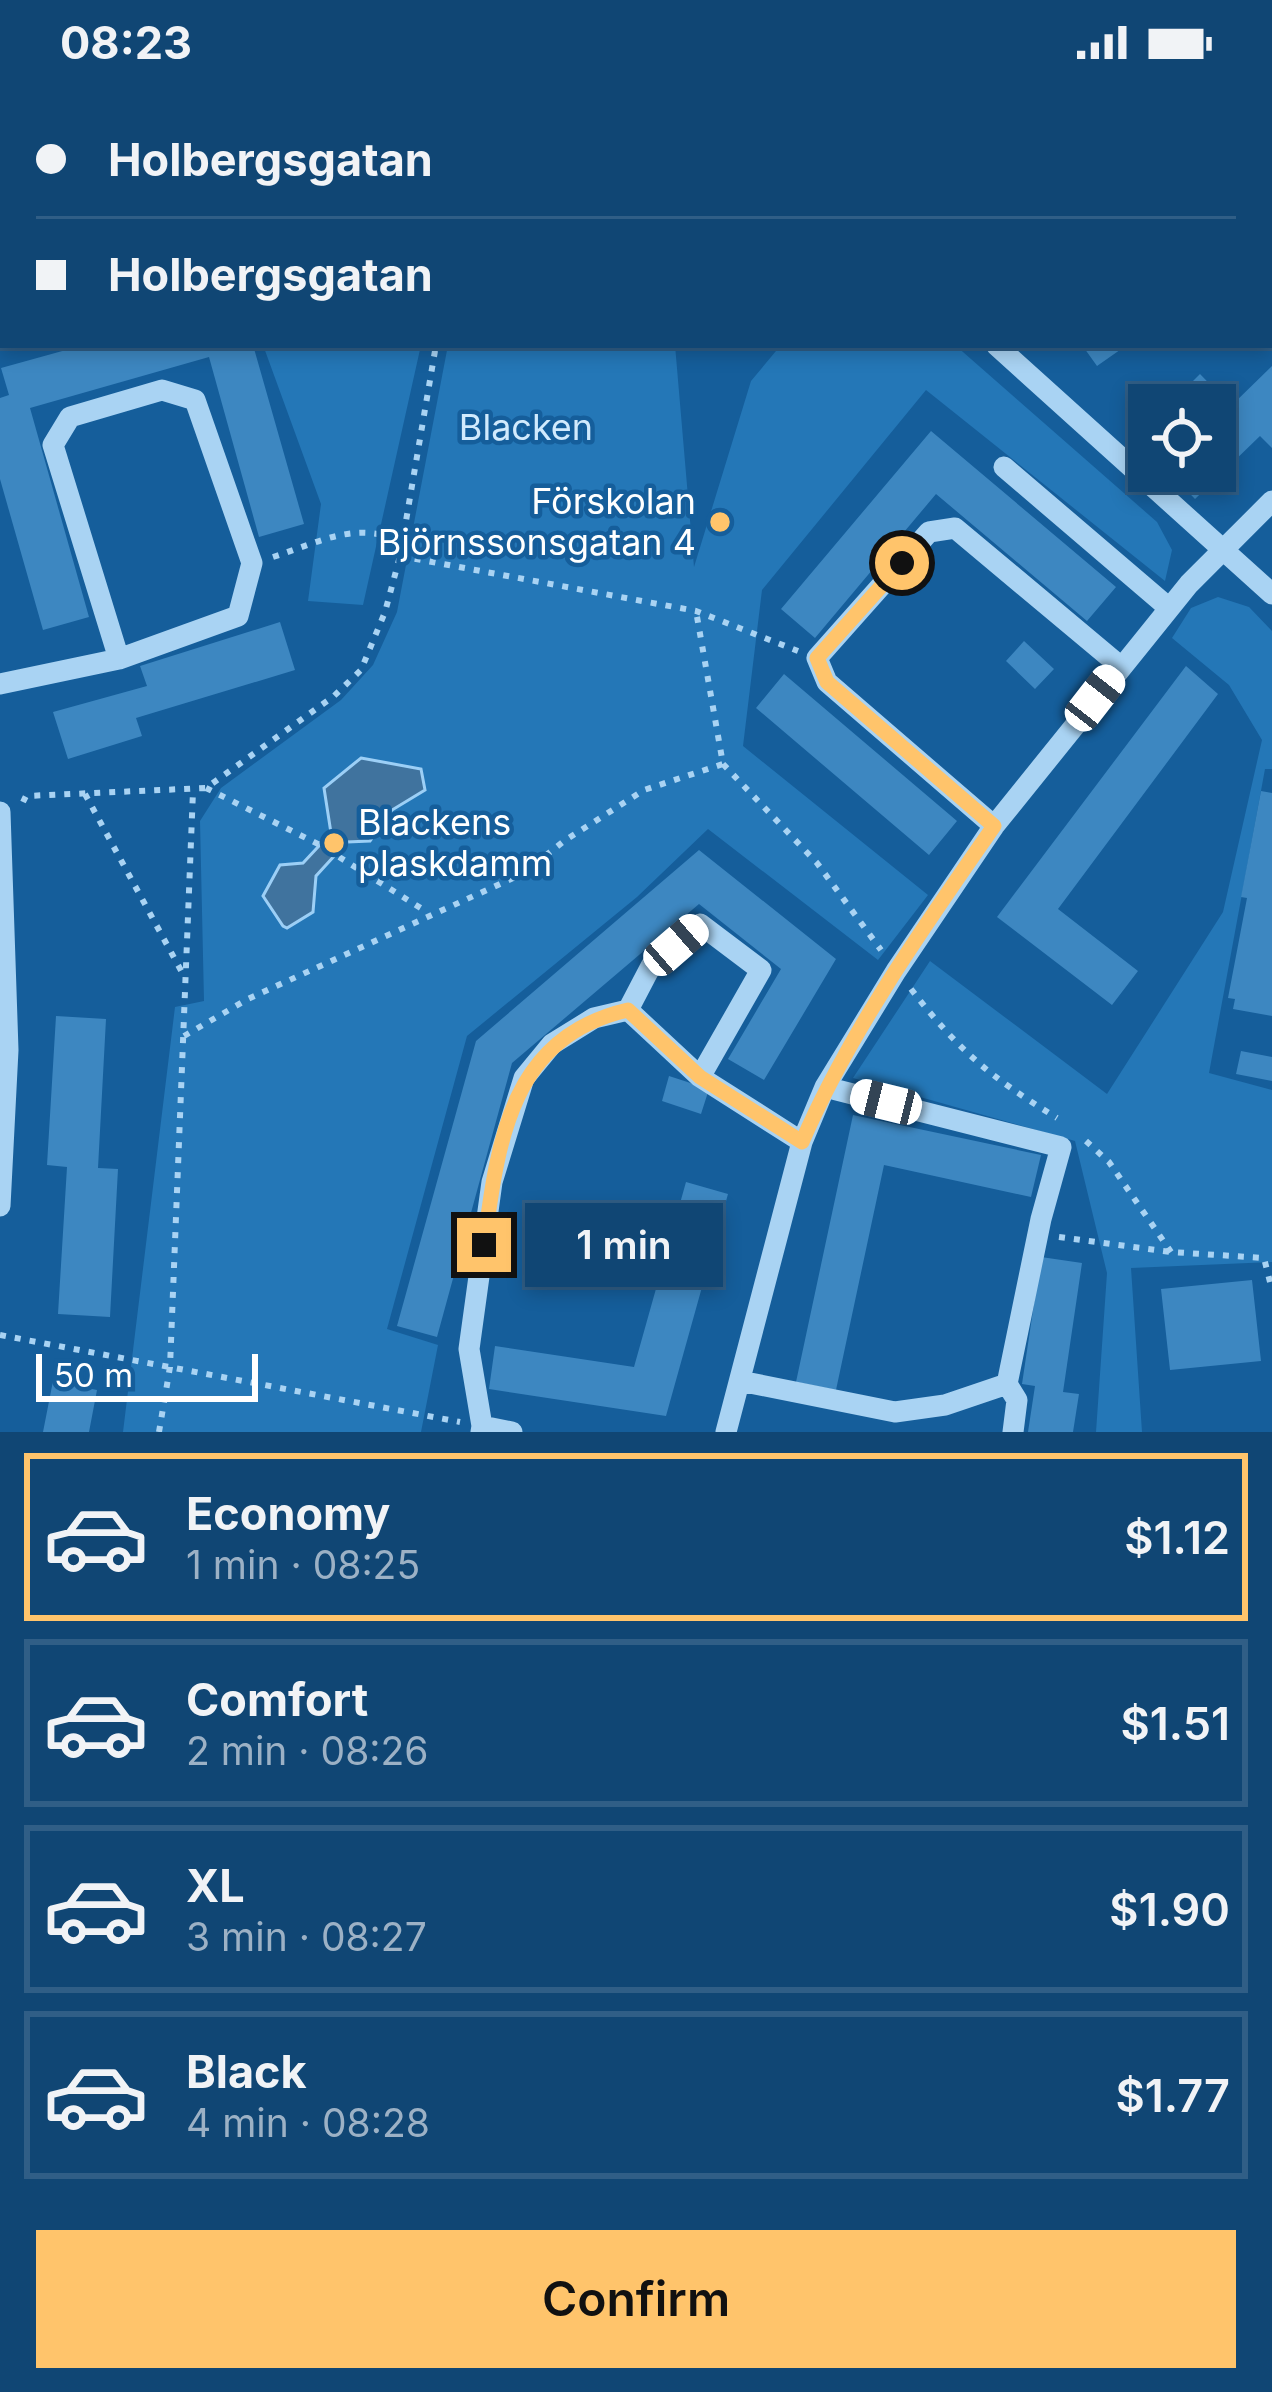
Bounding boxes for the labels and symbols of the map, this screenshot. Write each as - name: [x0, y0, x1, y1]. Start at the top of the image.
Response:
- park label: Blacken: [459, 405, 593, 449]
- place label: Förskolan Björnssonsgatan 4: [378, 479, 696, 564]
- marker: Förskolan Björnssonsgatan 4: [707, 509, 733, 535]
- route start: [875, 536, 929, 590]
- car: [1059, 659, 1131, 737]
- place label: Blackens plaskdamm: [358, 800, 552, 885]
- marker: Blackens plaskdamm: [321, 830, 347, 856]
- car: [637, 908, 715, 982]
- car: [847, 1076, 925, 1128]
- callout: 1 min: [526, 1203, 724, 1287]
- route end: [457, 1218, 511, 1272]
- scale bar: [36, 1348, 258, 1401]

